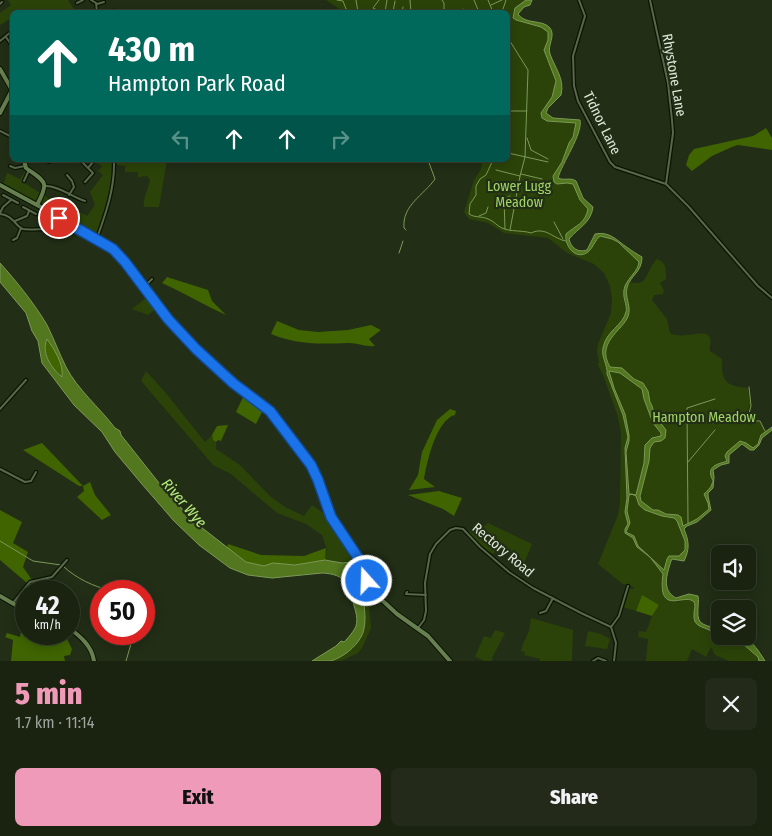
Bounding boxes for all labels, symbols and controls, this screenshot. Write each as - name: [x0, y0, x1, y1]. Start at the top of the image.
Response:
- text: 430 m: [108, 28, 195, 70]
- icon: ahead: [25, 30, 90, 95]
- street label: Rhystone Lane: [658, 32, 690, 118]
- text: Hampton Park Road: [108, 70, 286, 97]
- street label: Tidnor Lane: [580, 89, 625, 157]
- icon: left: [167, 125, 195, 153]
- icon: ahead: [220, 125, 248, 153]
- icon: ahead: [273, 125, 301, 153]
- icon: right: [326, 125, 354, 153]
- park label: Lower Lugg Meadow: [487, 178, 551, 211]
- pin: [38, 197, 80, 239]
- icon: arrive: [45, 204, 73, 232]
- park label: Hampton Meadow: [652, 409, 756, 426]
- water label: River Wye: [158, 475, 210, 531]
- street label: Rectory Road: [469, 519, 537, 581]
- map controls: [711, 545, 756, 645]
- button: sound: [711, 545, 756, 590]
- position arrow: [340, 554, 392, 606]
- speed limit sign: 50: [90, 580, 155, 645]
- text: 42: [35, 591, 60, 621]
- button: layers: [711, 600, 756, 645]
- text: km/h: [34, 618, 61, 632]
- text: 5 min: [15, 676, 82, 712]
- button: close: [705, 678, 757, 730]
- text: 1.7 km · 11:14: [15, 713, 95, 732]
- button: Exit: [15, 768, 381, 826]
- button: Share: [391, 768, 757, 826]

